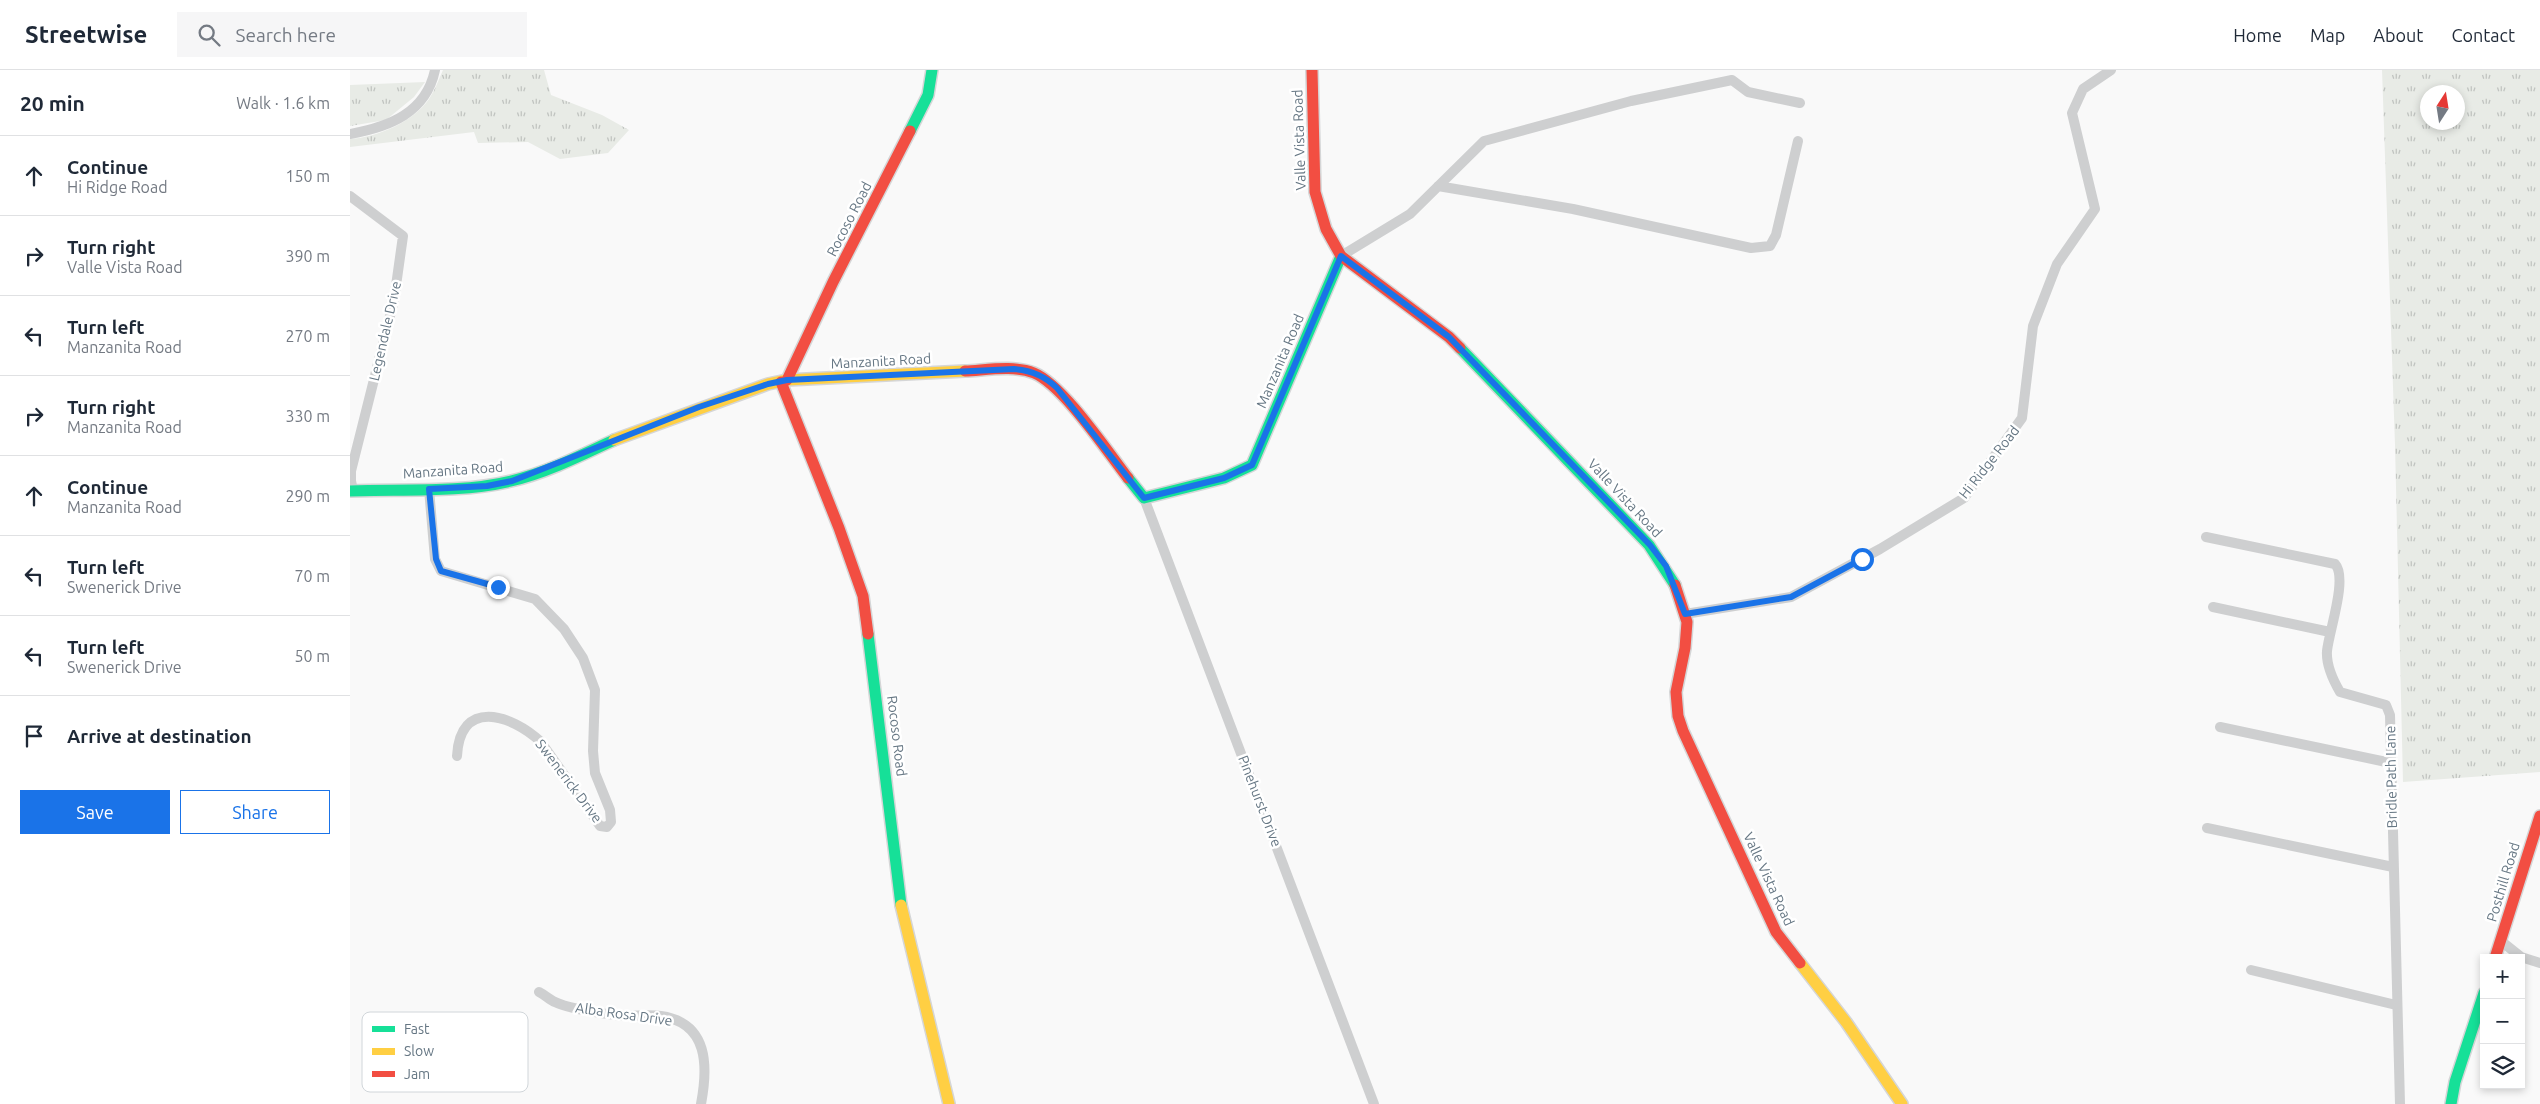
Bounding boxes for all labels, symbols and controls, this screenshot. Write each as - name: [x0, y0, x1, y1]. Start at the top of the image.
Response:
- search box: [177, 12, 527, 57]
- text: Streetwise: [25, 21, 147, 48]
- icon: search: [195, 21, 223, 49]
- text: Search here: [235, 24, 336, 46]
- text: Home: [2233, 25, 2282, 45]
- text: Map: [2310, 25, 2345, 45]
- text: About: [2373, 25, 2423, 45]
- text: Contact: [2451, 25, 2515, 45]
- north arrow: [2420, 85, 2465, 130]
- street label: Valle Vista Road: [1289, 89, 1309, 191]
- text: 20 min: [20, 91, 85, 115]
- text: Walk · 1.6 km: [236, 94, 330, 112]
- text: Continue: [67, 156, 148, 178]
- icon: ahead: [20, 162, 48, 190]
- text: 150 m: [285, 167, 330, 185]
- text: Hi Ridge Road: [67, 178, 168, 196]
- street label: Rocoso Road: [823, 179, 875, 259]
- text: Turn right: [67, 236, 155, 258]
- icon: right: [20, 242, 48, 270]
- text: 390 m: [285, 247, 330, 265]
- text: Valle Vista Road: [67, 258, 183, 276]
- street label: Legendale Drive: [366, 280, 404, 382]
- street label: Manzanita Road: [1253, 312, 1307, 410]
- text: Turn left: [67, 316, 145, 338]
- icon: left: [20, 322, 48, 350]
- text: 270 m: [285, 327, 330, 345]
- text: Manzanita Road: [67, 338, 182, 356]
- street label: Manzanita Road: [830, 350, 932, 372]
- text: Turn right: [67, 396, 155, 418]
- icon: right: [20, 402, 48, 430]
- text: 330 m: [285, 407, 330, 425]
- text: Manzanita Road: [67, 418, 182, 436]
- street label: Hi Ridge Road: [1956, 422, 2022, 502]
- street label: Valle Vista Road: [1585, 456, 1665, 540]
- street label: Manzanita Road: [402, 459, 504, 481]
- text: Continue: [67, 476, 148, 498]
- icon: ahead: [20, 482, 48, 510]
- text: 290 m: [285, 487, 330, 505]
- text: Manzanita Road: [67, 498, 182, 516]
- route start: [1851, 548, 1874, 571]
- text: Turn left: [67, 556, 145, 578]
- icon: left: [20, 562, 48, 590]
- text: 70 m: [294, 567, 330, 585]
- route end: [487, 576, 510, 599]
- text: Swenerick Drive: [67, 578, 182, 596]
- text: Turn left: [67, 636, 145, 658]
- icon: left: [20, 642, 48, 670]
- text: 50 m: [294, 647, 330, 665]
- text: Swenerick Drive: [67, 658, 182, 676]
- street label: Rocoso Road: [884, 695, 910, 777]
- icon: arrive: [20, 722, 48, 750]
- text: Arrive at destination: [67, 725, 252, 747]
- street label: Bridle Path Lane: [2382, 726, 2400, 828]
- street label: Swenerick Drive: [532, 736, 606, 826]
- street label: Pinehurst Drive: [1235, 753, 1285, 849]
- button: Save: [20, 790, 170, 834]
- button: Share: [180, 790, 330, 834]
- street label: Valle Vista Road: [1740, 830, 1798, 928]
- street label: Posthill Road: [2483, 840, 2523, 924]
- map controls: [2480, 954, 2525, 1089]
- button: +: [2480, 954, 2525, 999]
- street label: Alba Rosa Drive: [574, 999, 674, 1029]
- button: −: [2480, 999, 2525, 1044]
- legend: [362, 1012, 528, 1092]
- text: Fast: [404, 1021, 430, 1037]
- text: Slow: [404, 1043, 434, 1059]
- button: layers: [2480, 1044, 2525, 1089]
- text: Jam: [404, 1066, 430, 1082]

